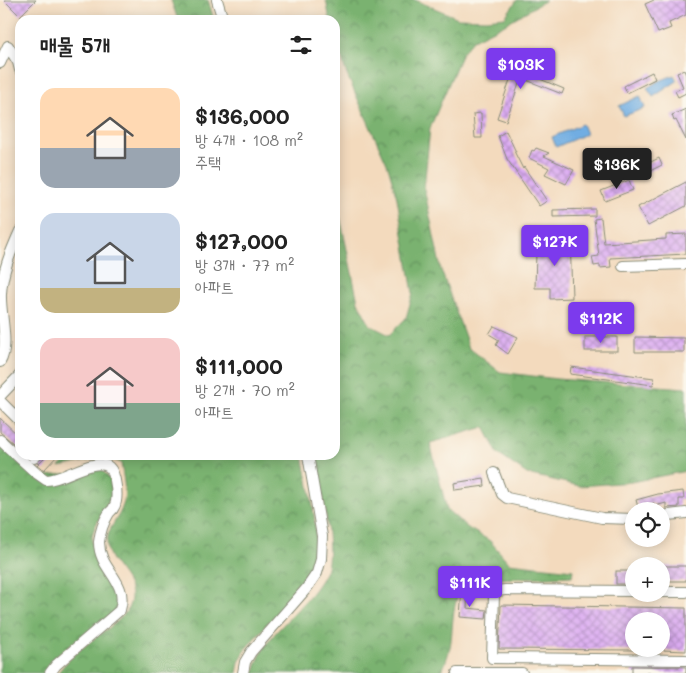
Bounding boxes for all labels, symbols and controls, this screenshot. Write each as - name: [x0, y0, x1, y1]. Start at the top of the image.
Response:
- text: 매물 5개: [40, 31, 111, 58]
- icon: filters: [287, 31, 315, 59]
- pin: $103K: [486, 48, 556, 90]
- text: $103K: [497, 53, 545, 74]
- text: $136,000: [195, 102, 290, 129]
- icon: home: [80, 108, 140, 168]
- text: 방 4개 · 108 m²: [195, 129, 303, 150]
- pin: $136K: [582, 148, 652, 190]
- text: 주택: [195, 151, 221, 172]
- text: $136K: [594, 153, 640, 174]
- pin: $127K: [520, 224, 590, 267]
- text: $127,000: [195, 227, 288, 254]
- text: $127K: [532, 230, 578, 251]
- icon: home: [80, 233, 140, 293]
- text: 방 3개 · 77 m²: [195, 254, 294, 275]
- text: 아파트: [195, 276, 234, 297]
- pin: $112K: [566, 302, 636, 344]
- text: $112K: [579, 307, 623, 328]
- text: $111,000: [195, 352, 283, 379]
- icon: home: [80, 358, 140, 418]
- text: 방 2개 · 70 m²: [195, 379, 295, 400]
- text: 아파트: [195, 401, 234, 422]
- map controls: [625, 502, 670, 657]
- button: locate: [625, 502, 670, 547]
- button: +: [625, 557, 670, 602]
- pin: $111K: [435, 566, 505, 608]
- text: $111K: [449, 571, 491, 592]
- button: −: [625, 612, 670, 657]

